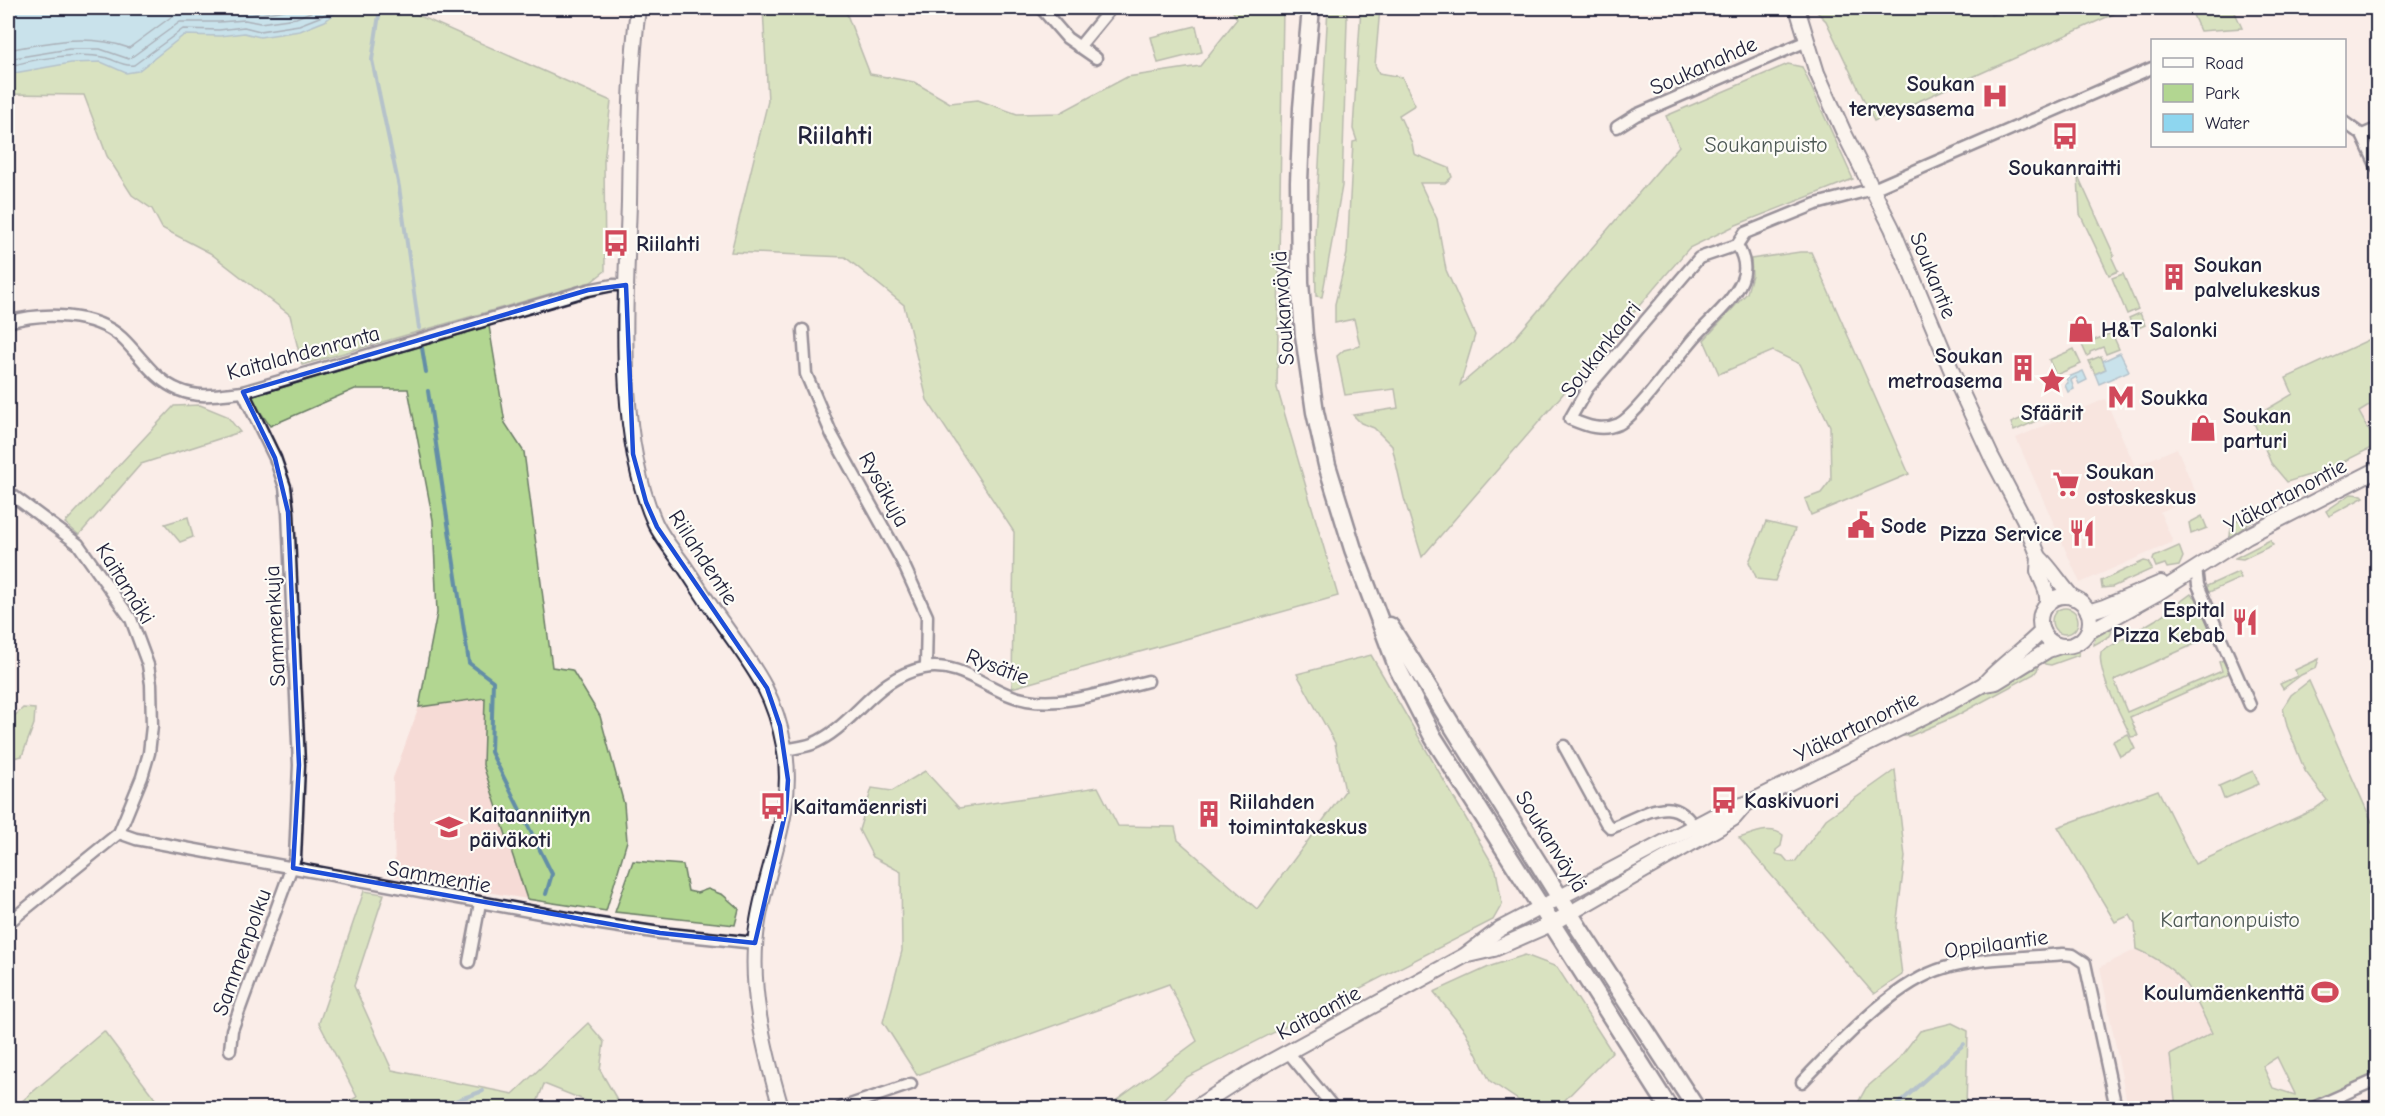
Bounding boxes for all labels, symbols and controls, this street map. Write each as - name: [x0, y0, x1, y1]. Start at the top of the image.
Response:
- street label: Soukanahde: [1646, 31, 1761, 101]
- legend: [2151, 39, 2346, 147]
- text: Road: [2205, 53, 2244, 74]
- place label: Soukan terveysasema: [1848, 71, 1975, 122]
- hospital icon: Soukan terveysasema: [1980, 81, 2010, 111]
- text: Park: [2205, 83, 2240, 104]
- text: Water: [2205, 113, 2250, 134]
- district label: Riilahti: [797, 121, 873, 151]
- bus stop icon: Soukanraitti: [2050, 121, 2080, 151]
- park label: Soukanpuisto: [1704, 132, 1828, 158]
- place label: Soukanraitti: [2009, 155, 2121, 181]
- bus stop icon: Riilahti: [601, 228, 631, 258]
- street label: Soukantie: [1904, 228, 1962, 322]
- place label: Riilahti: [636, 231, 700, 257]
- street label: Soukanväylä: [1266, 250, 1300, 366]
- place label: Soukan palvelukeskus: [2194, 252, 2320, 303]
- building icon: Soukan palvelukeskus: [2159, 262, 2189, 292]
- street label: Soukankaari: [1555, 296, 1647, 403]
- shop icon: H&T Salonki: [2066, 314, 2096, 344]
- place label: H&T Salonki: [2101, 317, 2218, 343]
- street label: Kaitalahdenranta: [224, 320, 383, 386]
- place label: Soukan metroasema: [1888, 343, 2003, 394]
- building icon: Soukan metroasema: [2008, 353, 2038, 383]
- place icon: Sfäärit: [2037, 366, 2067, 396]
- metro station icon: Soukka: [2106, 382, 2136, 412]
- place label: Soukka: [2141, 385, 2208, 411]
- place label: Sfäärit: [2021, 400, 2084, 426]
- place label: Soukan parturi: [2223, 403, 2291, 454]
- shop icon: Soukan parturi: [2188, 413, 2218, 443]
- street label: Rysäkuja: [853, 447, 915, 532]
- street label: Yläkartanontie: [2220, 453, 2351, 539]
- place label: Soukan ostoskeskus: [2086, 459, 2196, 510]
- supermarket icon: Soukan ostoskeskus: [2051, 469, 2081, 499]
- street label: Riilahdentie: [663, 505, 744, 610]
- public building icon: Sode: [1846, 510, 1876, 540]
- place label: Sode: [1881, 513, 1927, 539]
- restaurant icon: Pizza Service: [2067, 518, 2097, 548]
- place label: Pizza Service: [1939, 521, 2062, 547]
- street label: Kaitamäki: [90, 538, 160, 629]
- street label: Sammenkuja: [259, 565, 291, 687]
- place label: Espital Pizza Kebab: [2113, 597, 2225, 648]
- restaurant icon: Espital Pizza Kebab: [2230, 607, 2260, 637]
- street label: Rysätie: [962, 643, 1033, 691]
- street label: Yläkartanontie: [1790, 686, 1923, 768]
- bus stop icon: Kaskivuori: [1709, 785, 1739, 815]
- street label: Soukanväylä: [1510, 786, 1593, 897]
- place label: Kaskivuori: [1744, 788, 1839, 814]
- place label: Riilahden toimintakeskus: [1228, 789, 1367, 840]
- bus stop icon: Kaitamäenristi: [758, 791, 788, 821]
- place label: Kaitamäenristi: [793, 794, 927, 820]
- building icon: Riilahden toimintakeskus: [1194, 799, 1224, 829]
- place label: Kaitaanniityn päiväkoti: [469, 802, 591, 853]
- school or university icon: Kaitaanniityn päiväkoti: [434, 812, 464, 842]
- street label: Sammentie: [385, 855, 493, 899]
- street label: Sammenpolku: [207, 885, 277, 1019]
- park label: Kartanonpuisto: [2160, 907, 2300, 933]
- street label: Oppilaantie: [1943, 924, 2050, 964]
- sports icon: Koulumäenkenttä: [2310, 977, 2340, 1007]
- street label: Kaitaantie: [1272, 980, 1365, 1046]
- place label: Koulumäenkenttä: [2144, 980, 2305, 1006]

